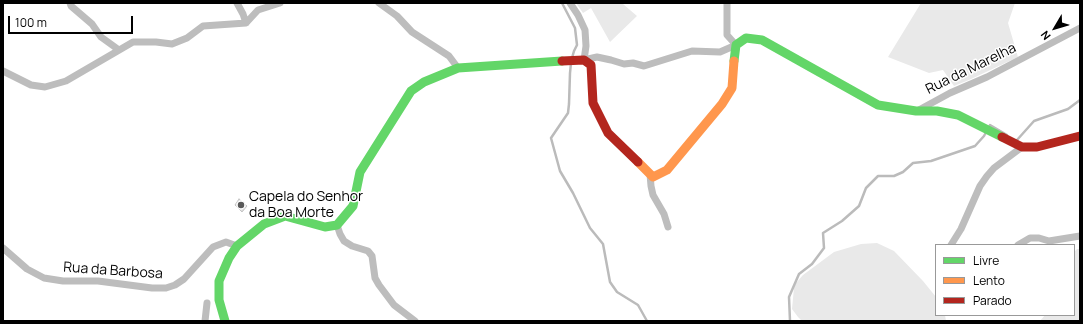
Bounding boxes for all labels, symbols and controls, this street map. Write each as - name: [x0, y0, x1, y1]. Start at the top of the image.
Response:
- scale bar: [10, 8, 135, 34]
- north arrow: [1035, 8, 1075, 48]
- text: 100 m: [15, 14, 47, 31]
- text: N: [1037, 28, 1053, 43]
- street label: Rua da Marelha: [923, 40, 1019, 98]
- place label: Capela do Senhor da Boa Morte: [249, 189, 363, 222]
- marker: Capela do Senhor da Boa Morte: [236, 200, 246, 210]
- legend: [935, 244, 1075, 316]
- text: Livre: [973, 252, 999, 269]
- street label: Rua da Barbosa: [63, 259, 163, 283]
- text: Lento: [973, 272, 1005, 289]
- text: Parado: [973, 292, 1012, 309]

